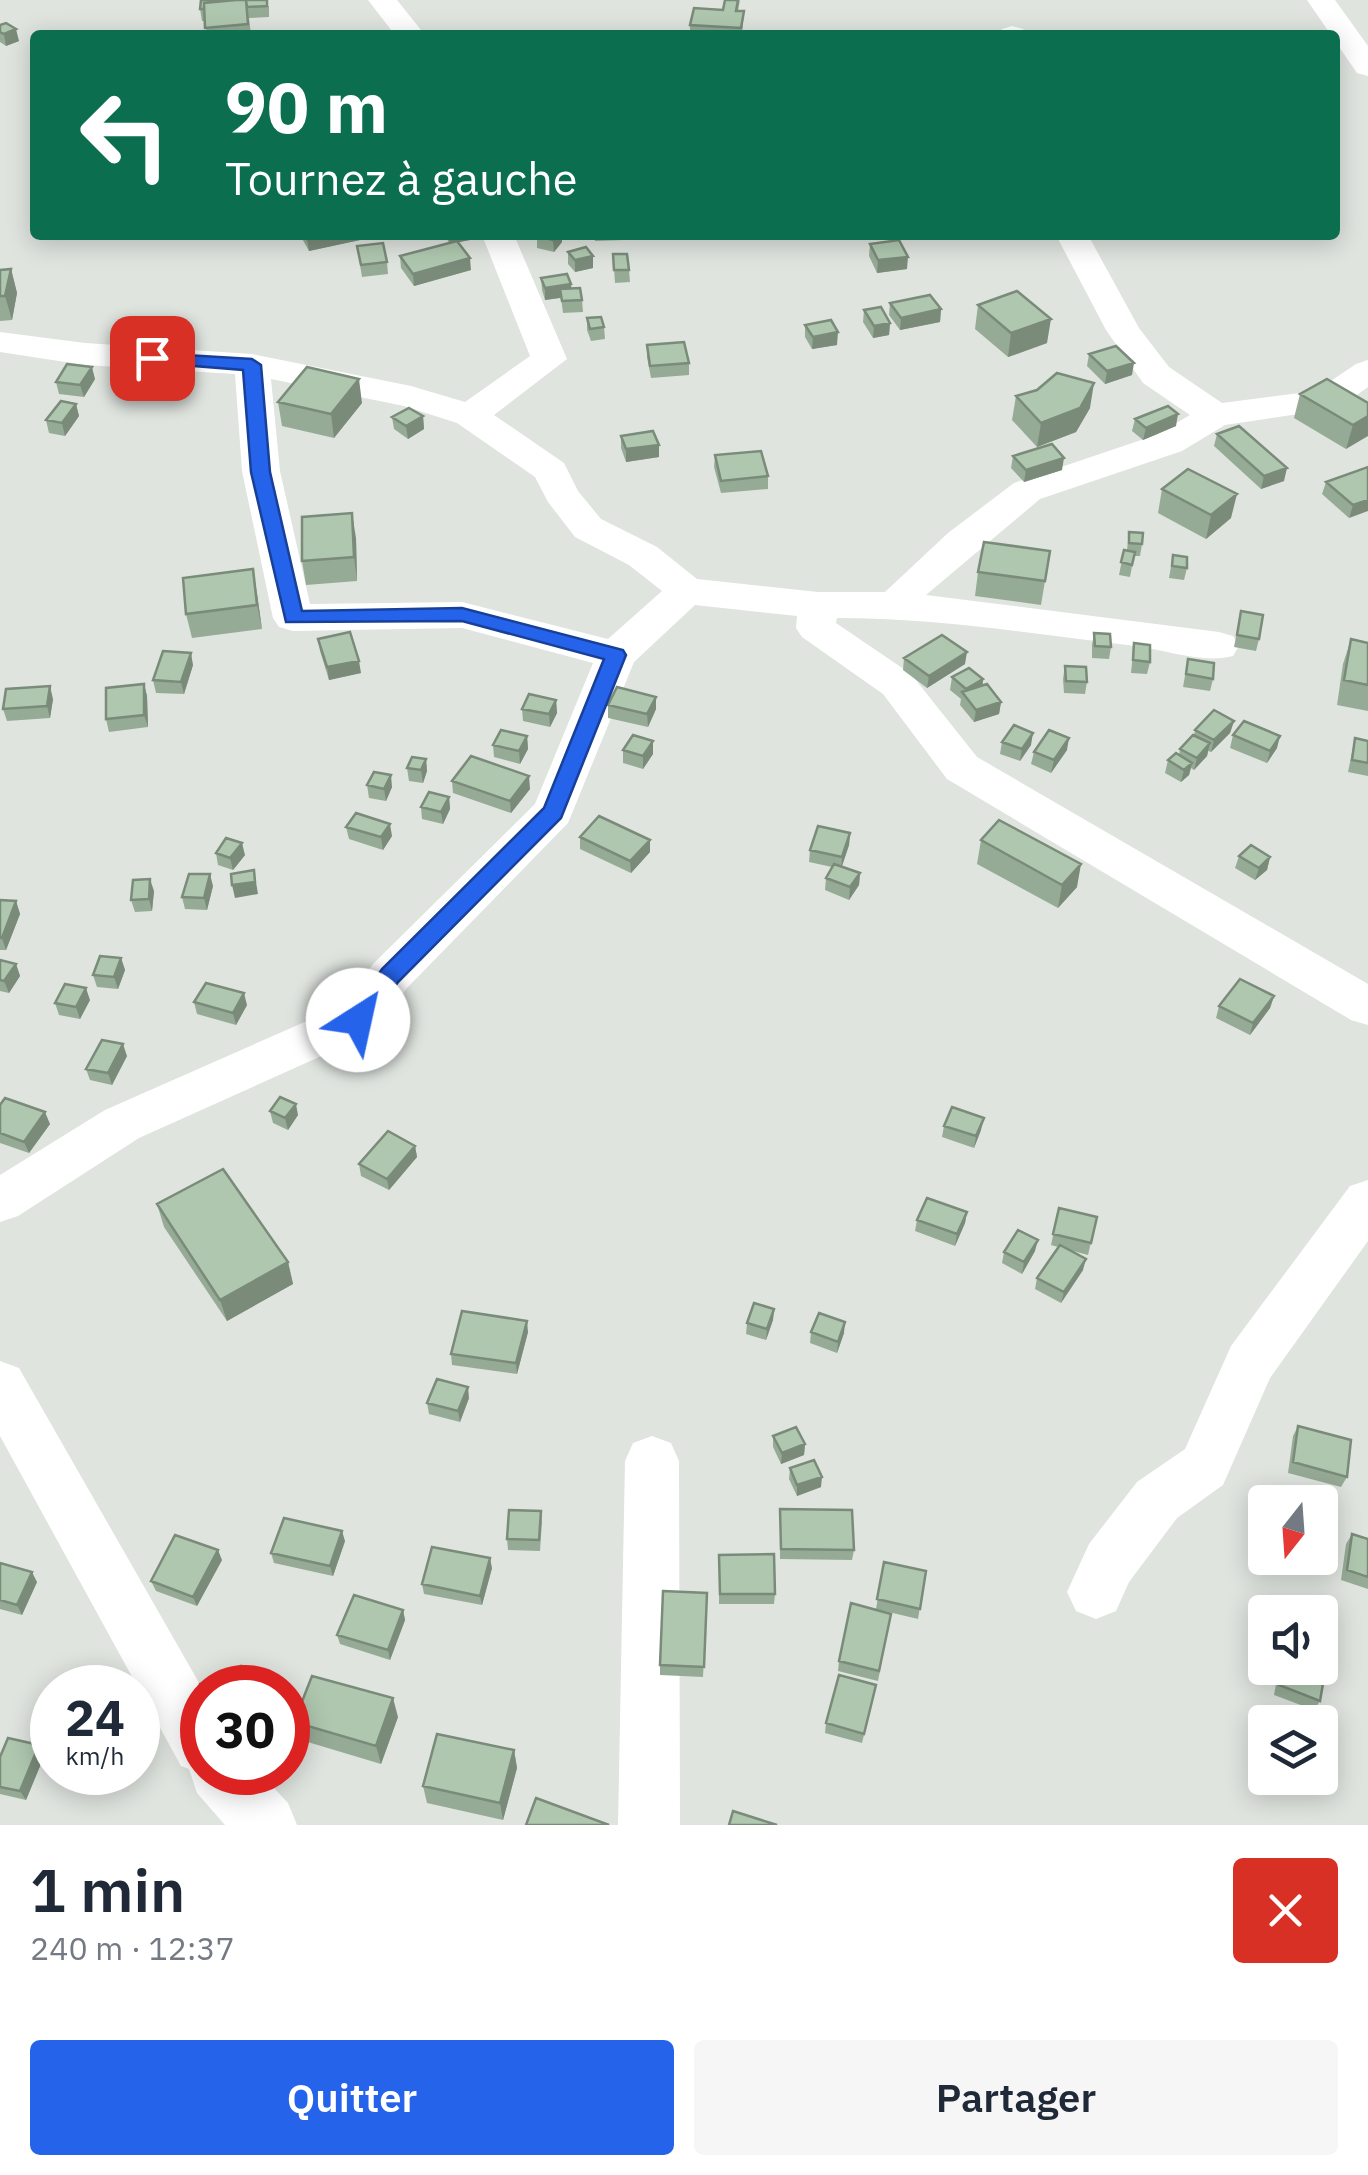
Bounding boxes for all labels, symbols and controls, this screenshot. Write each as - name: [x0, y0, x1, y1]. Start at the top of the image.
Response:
- text: 90 m: [225, 61, 388, 152]
- icon: left: [60, 70, 190, 200]
- text: Tournez à gauche: [225, 149, 577, 207]
- pin: [110, 316, 195, 401]
- icon: arrive: [125, 331, 180, 386]
- position arrow: [306, 968, 410, 1072]
- north arrow: [1248, 1485, 1338, 1575]
- map controls: [1248, 1485, 1338, 1795]
- button: sound: [1248, 1595, 1338, 1685]
- speed limit sign: 30: [180, 1665, 310, 1795]
- text: 24: [65, 1685, 125, 1750]
- button: layers: [1248, 1705, 1338, 1795]
- text: km/h: [66, 1739, 124, 1772]
- text: 1 min: [30, 1850, 185, 1929]
- button: close: [1233, 1858, 1338, 1963]
- text: 240 m · 12:37: [30, 1927, 235, 1969]
- button: Quitter: [30, 2040, 674, 2155]
- button: Partager: [694, 2040, 1338, 2155]

